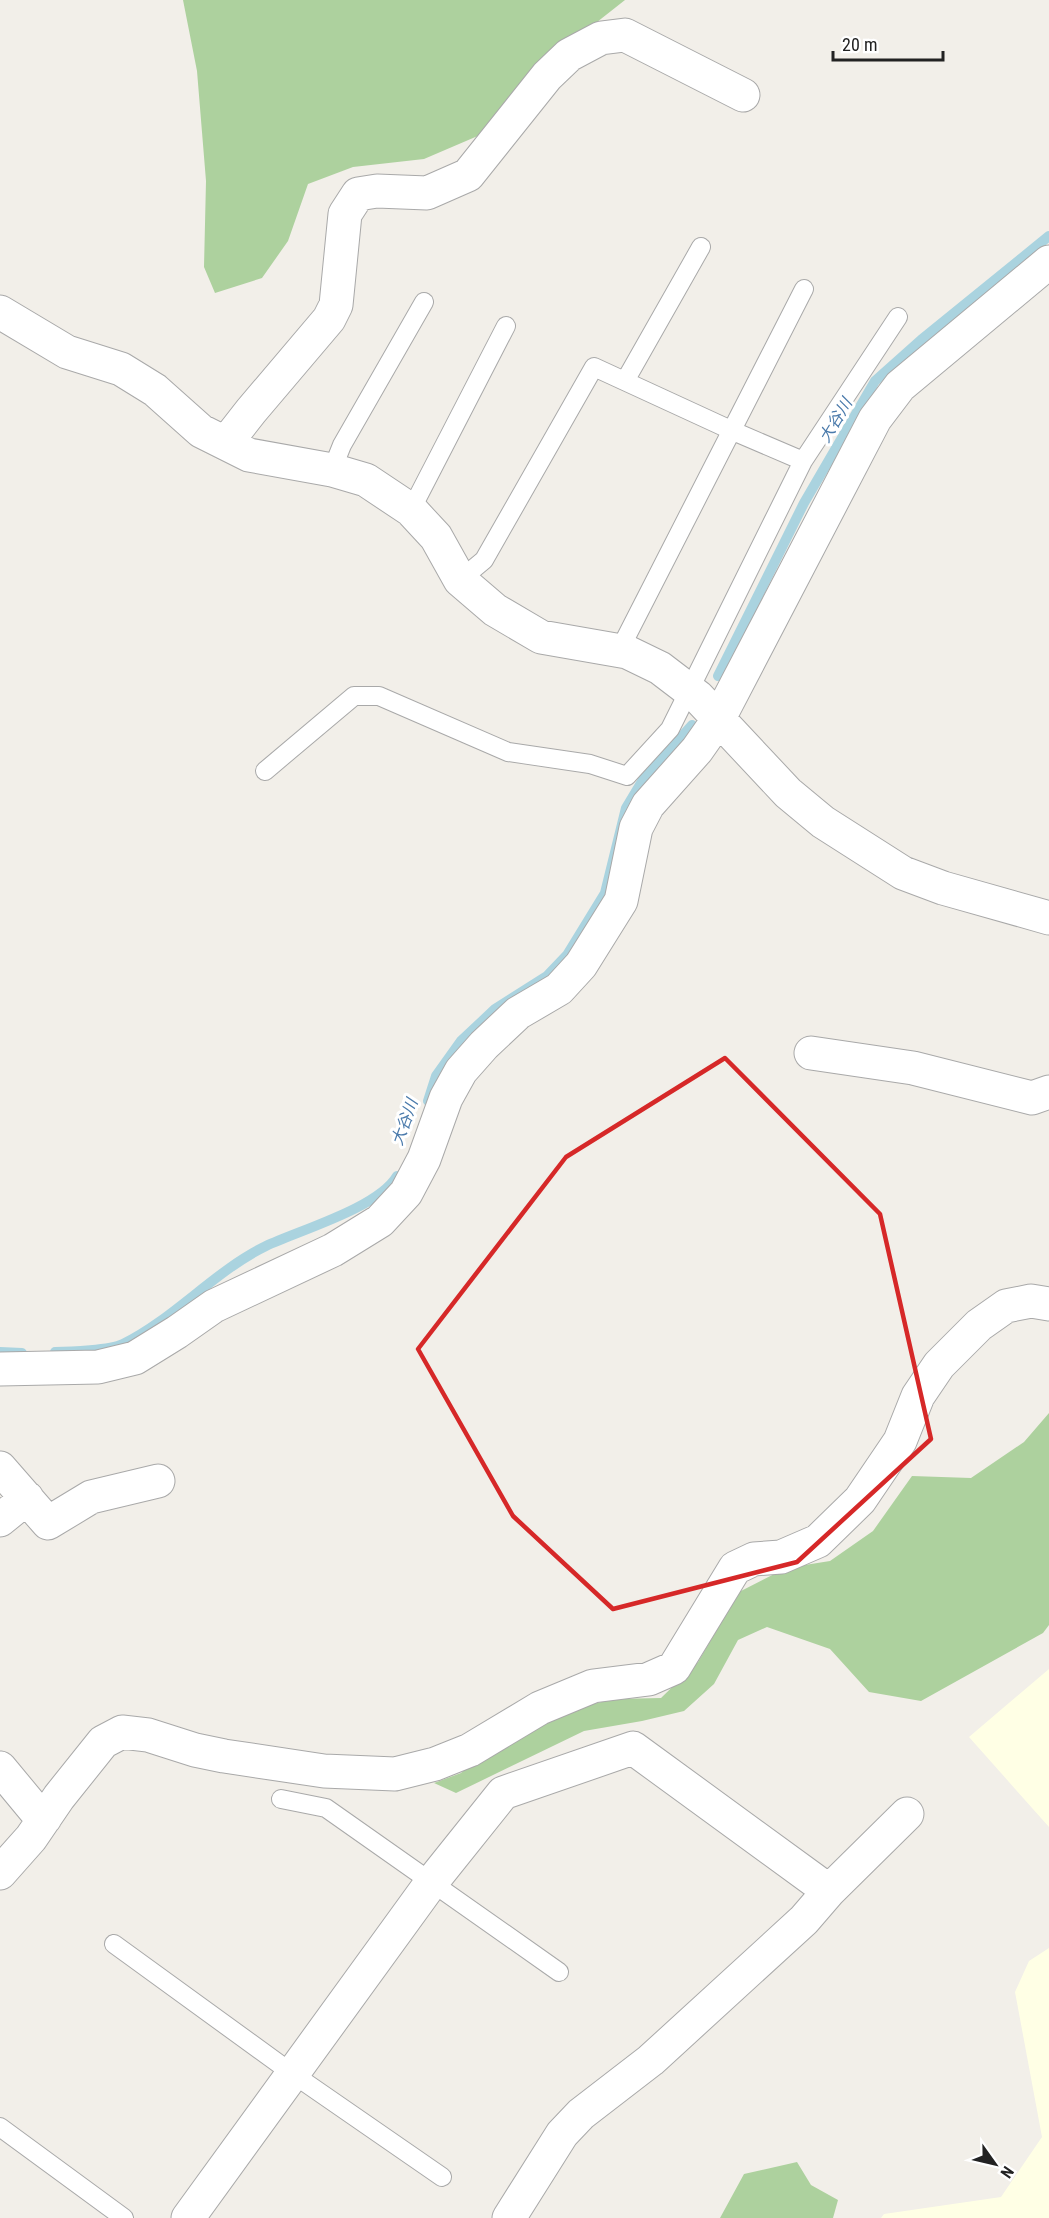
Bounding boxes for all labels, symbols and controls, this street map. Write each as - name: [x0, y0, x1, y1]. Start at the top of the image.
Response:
- scale bar: [833, 24, 942, 62]
- text: 20 m: [842, 34, 877, 55]
- water label: 大谷川: [815, 393, 857, 446]
- water label: 大谷川: [387, 1094, 422, 1148]
- north arrow: [965, 2134, 1025, 2194]
- text: N: [996, 2163, 1018, 2181]

